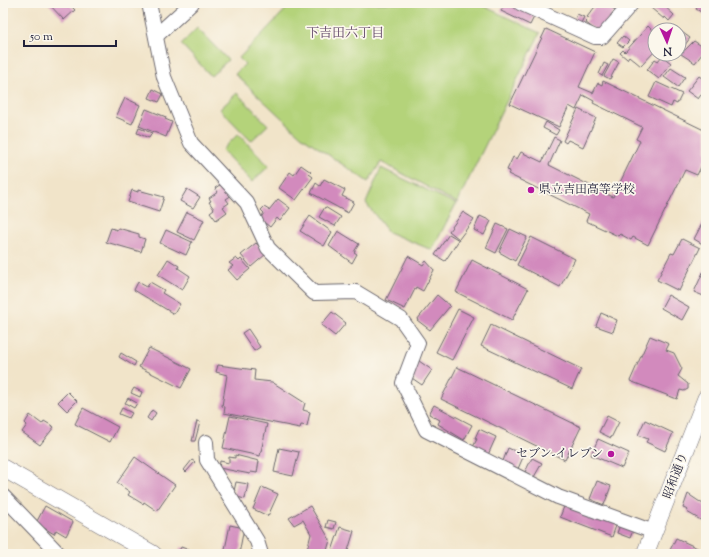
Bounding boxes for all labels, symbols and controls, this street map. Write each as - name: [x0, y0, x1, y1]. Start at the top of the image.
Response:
- scale bar: [24, 22, 116, 48]
- north arrow: [647, 22, 687, 62]
- district label: 下吉田六丁目: [306, 25, 384, 43]
- text: 50 m: [29, 28, 53, 46]
- text: N: [662, 43, 673, 59]
- place label: 県立吉田高等学校: [539, 181, 635, 199]
- marker: 県立吉田高等学校: [526, 185, 536, 195]
- place label: セブン-イレブン: [516, 445, 603, 463]
- marker: セブン-イレブン: [606, 449, 616, 459]
- street label: 昭和通り: [659, 450, 693, 502]

